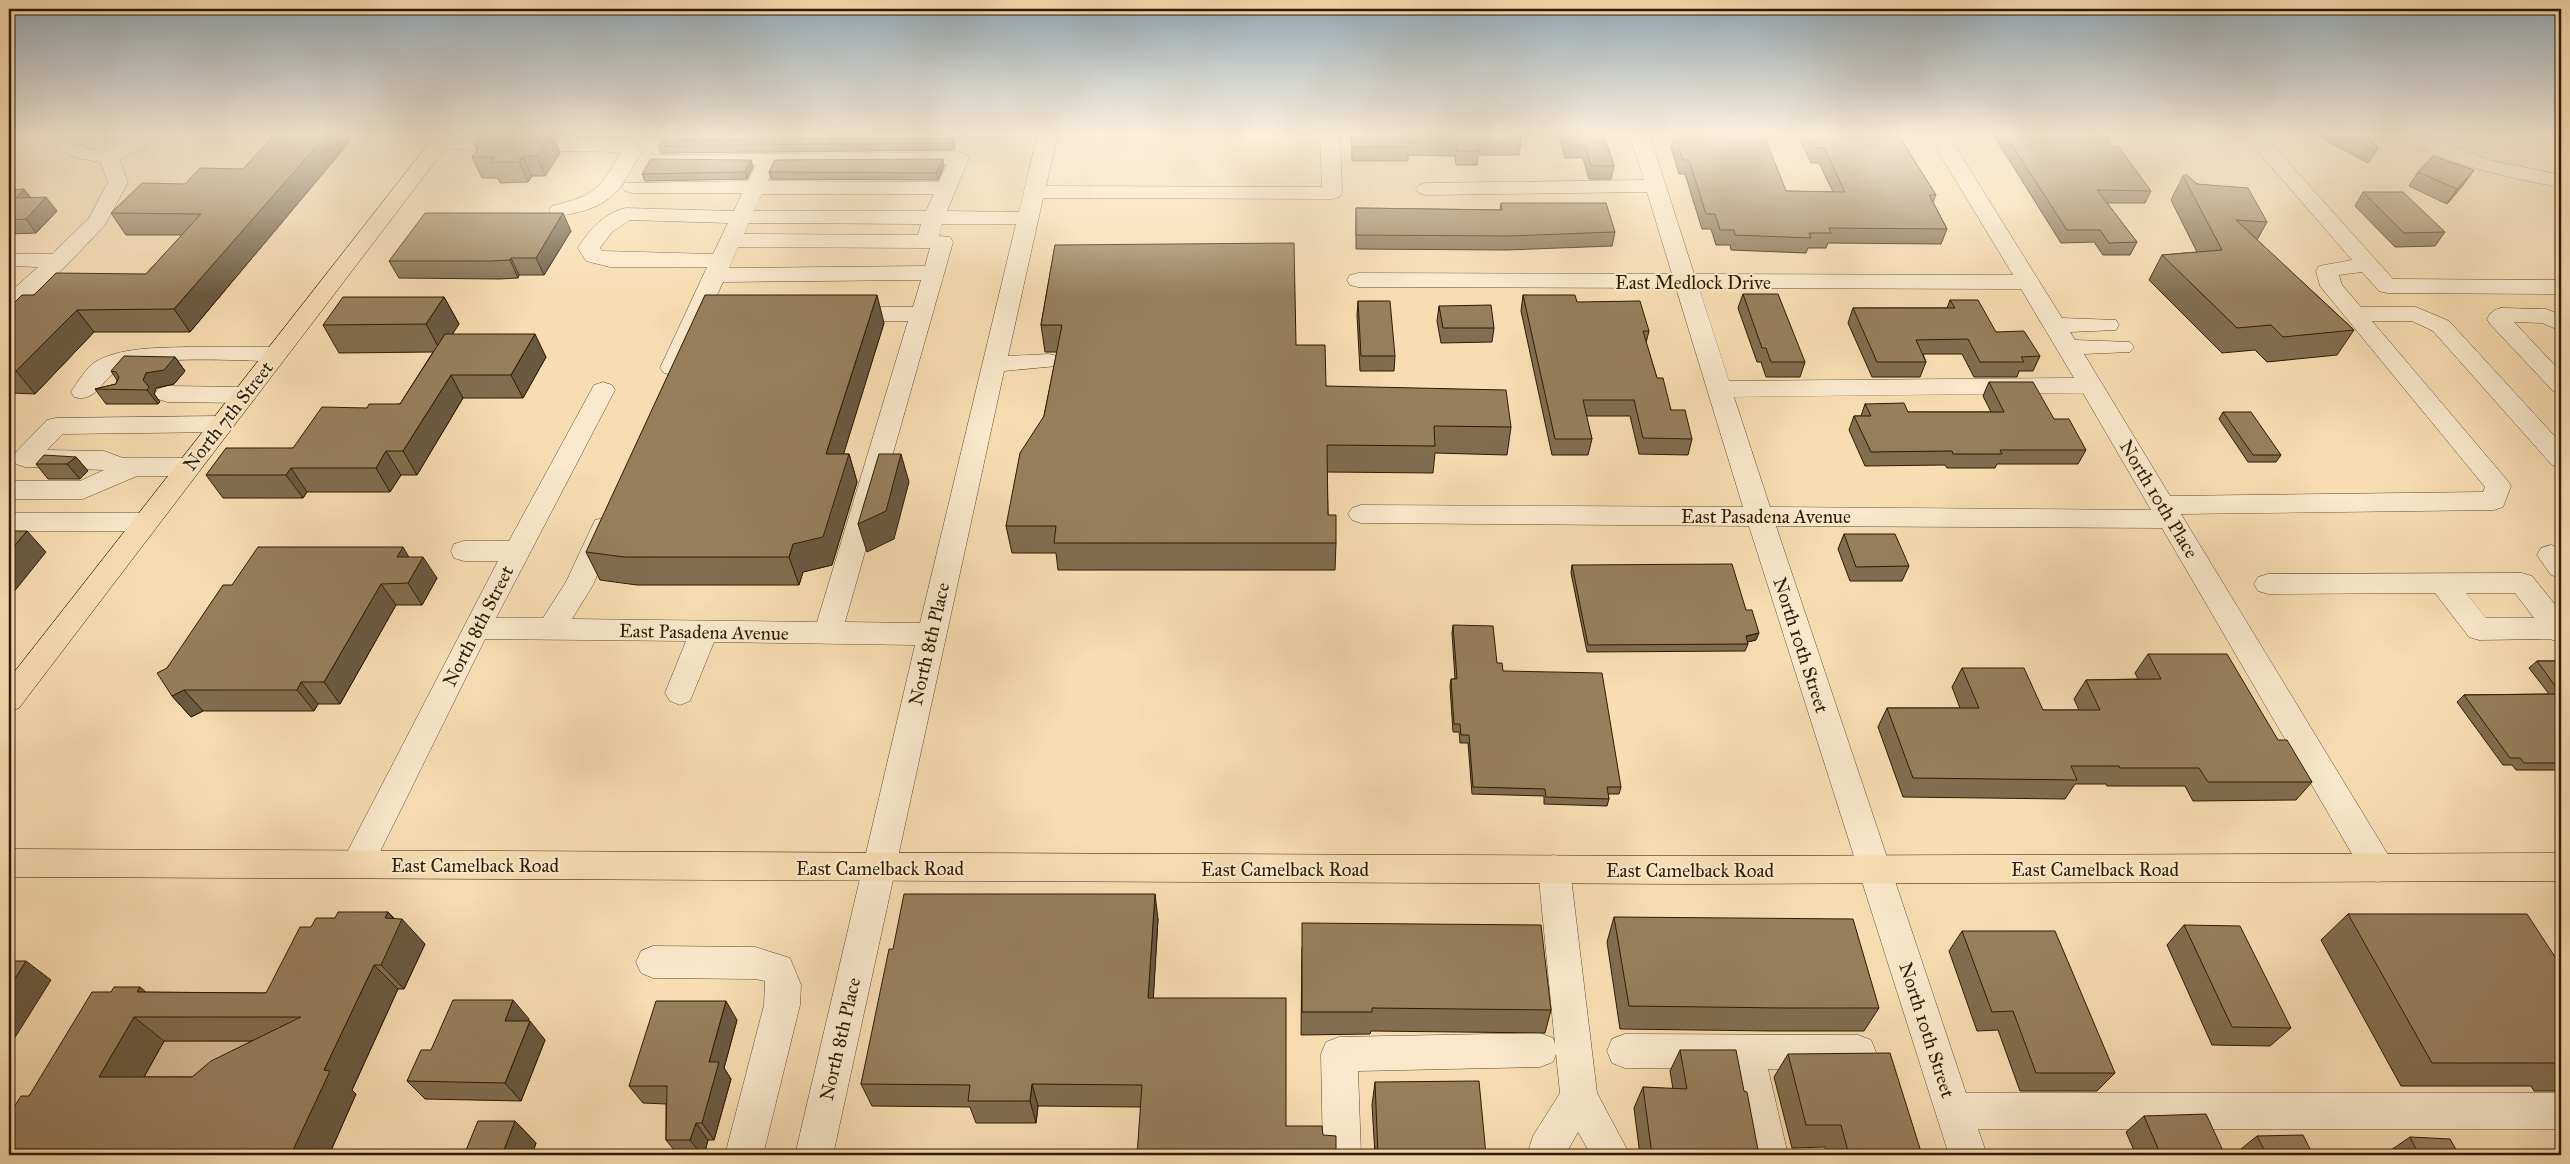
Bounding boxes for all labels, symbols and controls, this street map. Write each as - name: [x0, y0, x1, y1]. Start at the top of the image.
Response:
- street label: East Medlock Drive: [1615, 271, 1771, 294]
- street label: North 7th Street: [178, 356, 278, 475]
- street label: North 10th Place: [2115, 436, 2203, 562]
- street label: East Pasadena Avenue: [1681, 505, 1851, 528]
- street label: North 8th Street: [438, 561, 518, 690]
- street label: North 10th Street: [1768, 574, 1834, 716]
- street label: North 8th Place: [904, 580, 954, 708]
- street label: East Pasadena Avenue: [619, 619, 789, 645]
- street label: East Camelback Road: [391, 854, 559, 877]
- street label: East Camelback Road: [796, 857, 964, 880]
- street label: East Camelback Road: [1201, 858, 1369, 881]
- street label: East Camelback Road: [2011, 858, 2179, 881]
- street label: East Camelback Road: [1606, 859, 1774, 882]
- street label: North 10th Street: [1894, 959, 1960, 1101]
- street label: North 8th Place: [815, 975, 865, 1103]

